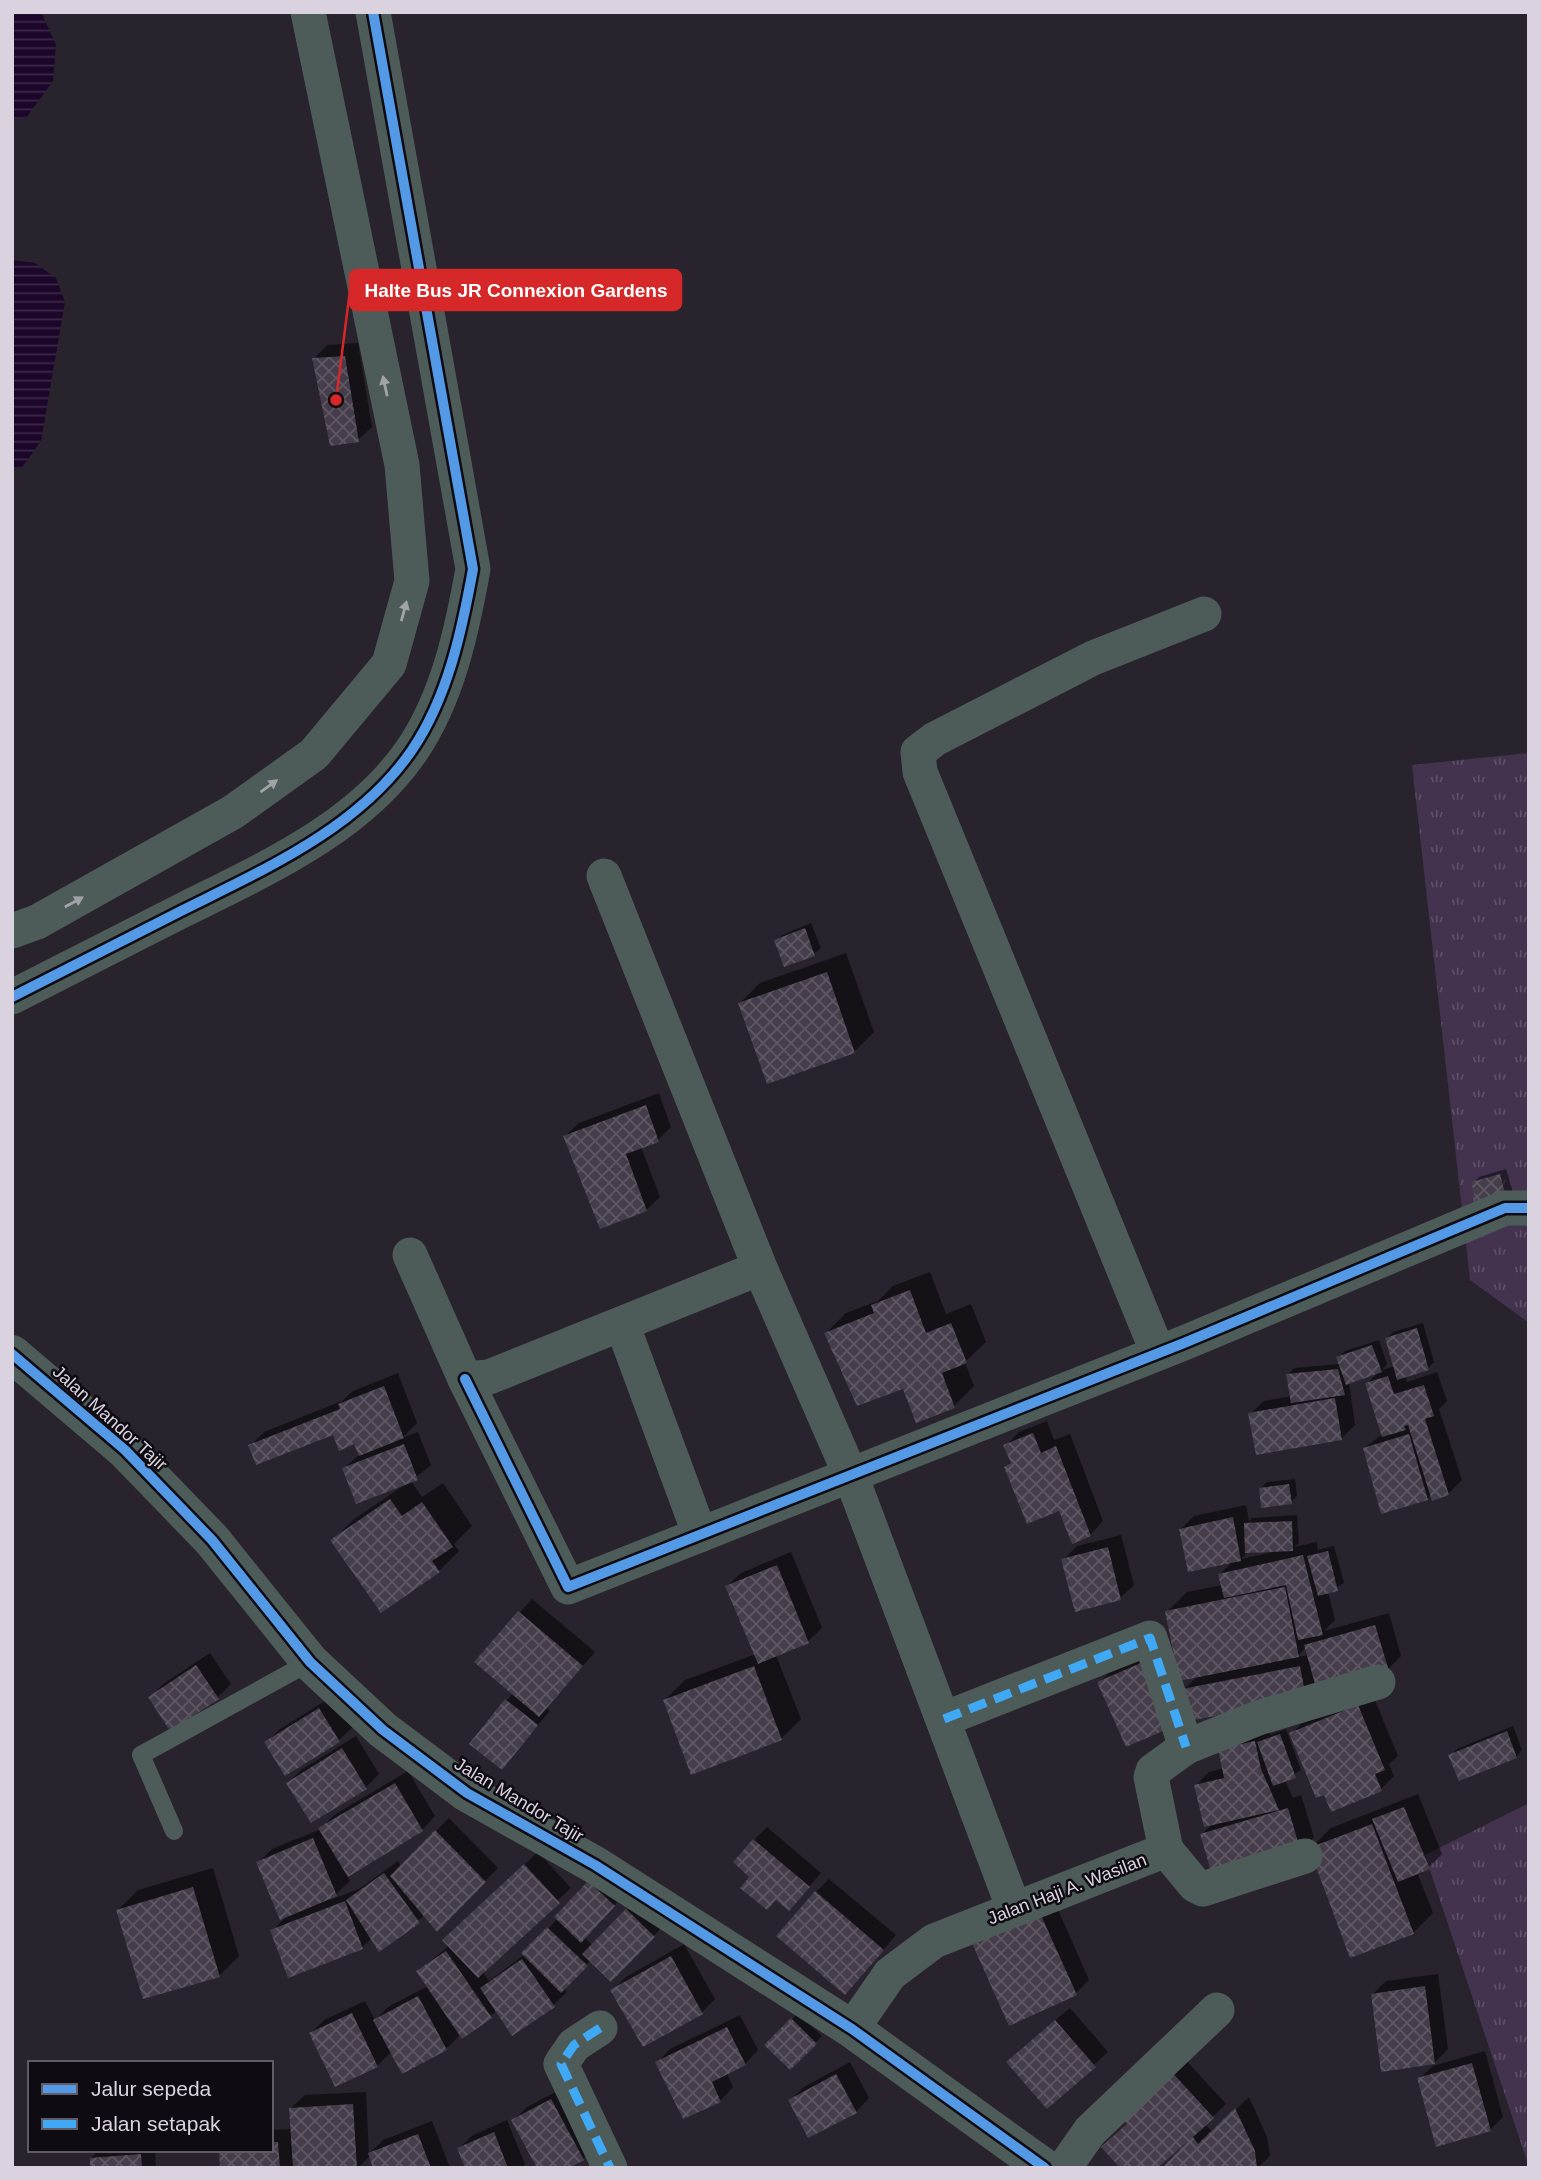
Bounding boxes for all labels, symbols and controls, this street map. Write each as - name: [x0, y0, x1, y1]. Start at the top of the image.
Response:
- callout: Halte Bus JR Connexion Gardens: [350, 270, 681, 310]
- text: Halte Bus JR Connexion Gardens: [364, 280, 668, 301]
- one-way arrow: [380, 375, 391, 397]
- one-way arrow: [399, 600, 409, 621]
- one-way arrow: [260, 779, 278, 793]
- one-way arrow: [64, 896, 83, 908]
- street label: Jalan Mandor Tajir: [49, 1361, 171, 1475]
- street label: Jalan Mandor Tajir: [451, 1754, 587, 1846]
- street label: Jalan Haji A. Wasilan: [985, 1849, 1149, 1929]
- legend: [28, 2061, 273, 2152]
- text: Jalur sepeda: [91, 2077, 212, 2100]
- text: Jalan setapak: [91, 2112, 221, 2135]

